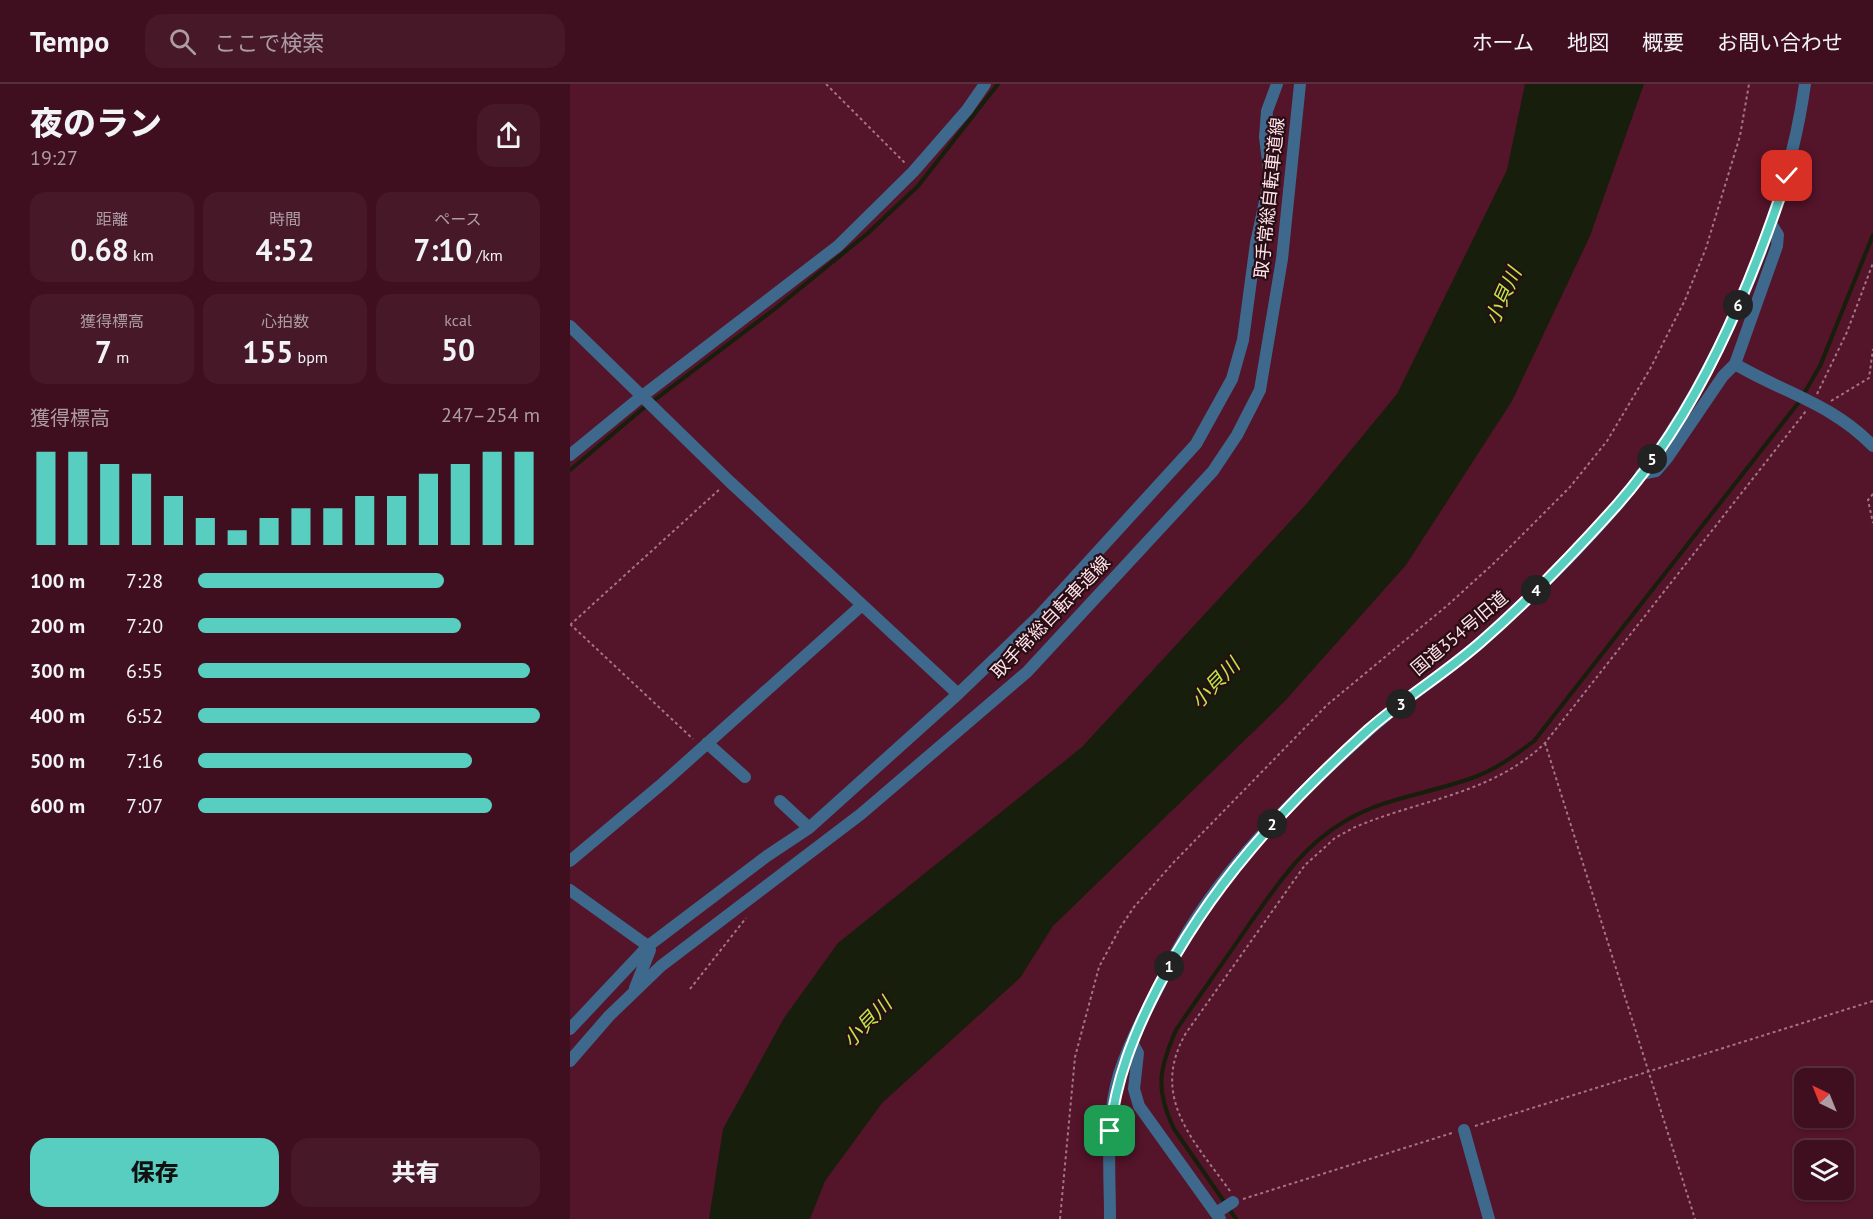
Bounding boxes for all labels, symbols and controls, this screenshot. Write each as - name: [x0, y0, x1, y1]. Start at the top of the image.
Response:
- search box: [145, 14, 565, 68]
- text: Tempo: [30, 23, 109, 60]
- icon: search: [166, 25, 199, 58]
- text: ここで検索: [214, 29, 324, 57]
- text: ホーム: [1472, 29, 1534, 56]
- text: 地図: [1567, 29, 1609, 56]
- text: 概要: [1642, 29, 1684, 56]
- text: お問い合わせ: [1717, 29, 1843, 56]
- text: 夜のラン: [30, 101, 162, 144]
- button: share: [477, 104, 540, 167]
- street label: 取手常総自転車道線: [1249, 116, 1289, 280]
- text: 19:27: [30, 145, 78, 171]
- pin: [1761, 150, 1812, 201]
- icon: check: [1770, 159, 1803, 192]
- text: 距離: [96, 209, 128, 229]
- text: 時間: [269, 209, 301, 229]
- text: ペース: [434, 209, 482, 229]
- text: 0.68: [70, 230, 129, 269]
- text: 4:52: [255, 230, 315, 269]
- text: 7:10: [413, 230, 472, 269]
- text: km: [129, 245, 154, 265]
- text: /km: [472, 245, 503, 265]
- water label: 小貝川: [1479, 261, 1528, 329]
- pin: 6: [1723, 290, 1753, 320]
- text: 6: [1733, 295, 1743, 315]
- text: kcal: [444, 310, 472, 330]
- text: 獲得標高: [80, 311, 144, 331]
- text: 心拍数: [261, 311, 309, 331]
- text: 50: [441, 330, 475, 369]
- text: 7: [95, 332, 112, 371]
- text: 155: [242, 332, 293, 371]
- text: m: [112, 347, 129, 367]
- text: bpm: [293, 347, 328, 367]
- text: 247–254 m: [441, 402, 540, 428]
- text: 獲得標高: [30, 405, 110, 431]
- pin: 5: [1637, 444, 1667, 474]
- text: 5: [1647, 449, 1657, 469]
- street label: 取手常総自転車道線: [985, 551, 1115, 683]
- text: 100 m: [30, 568, 85, 594]
- text: 7:28: [126, 568, 163, 594]
- pin: 4: [1521, 575, 1551, 605]
- text: 4: [1531, 580, 1541, 600]
- street label: 国道354号旧道: [1406, 586, 1512, 680]
- text: 200 m: [30, 613, 85, 639]
- text: 7:20: [126, 613, 163, 639]
- water label: 小貝川: [1185, 651, 1247, 714]
- text: 300 m: [30, 658, 85, 684]
- text: 6:55: [126, 658, 163, 684]
- pin: 3: [1386, 689, 1416, 719]
- text: 3: [1396, 694, 1406, 714]
- text: 400 m: [30, 703, 85, 729]
- text: 6:52: [126, 703, 163, 729]
- text: 500 m: [30, 748, 85, 774]
- text: 7:16: [126, 748, 163, 774]
- text: 600 m: [30, 793, 85, 819]
- text: 7:07: [126, 793, 163, 819]
- pin: 2: [1257, 809, 1287, 839]
- text: 2: [1267, 814, 1277, 834]
- pin: 1: [1154, 951, 1184, 981]
- text: 1: [1164, 956, 1174, 976]
- water label: 小貝川: [837, 990, 899, 1053]
- north arrow: [1794, 1068, 1854, 1128]
- map controls: [1794, 1068, 1854, 1200]
- pin: [1084, 1105, 1135, 1156]
- icon: arrive: [1093, 1114, 1126, 1147]
- button: 保存: [30, 1138, 279, 1207]
- button: 共有: [291, 1138, 540, 1207]
- button: layers: [1794, 1140, 1854, 1200]

